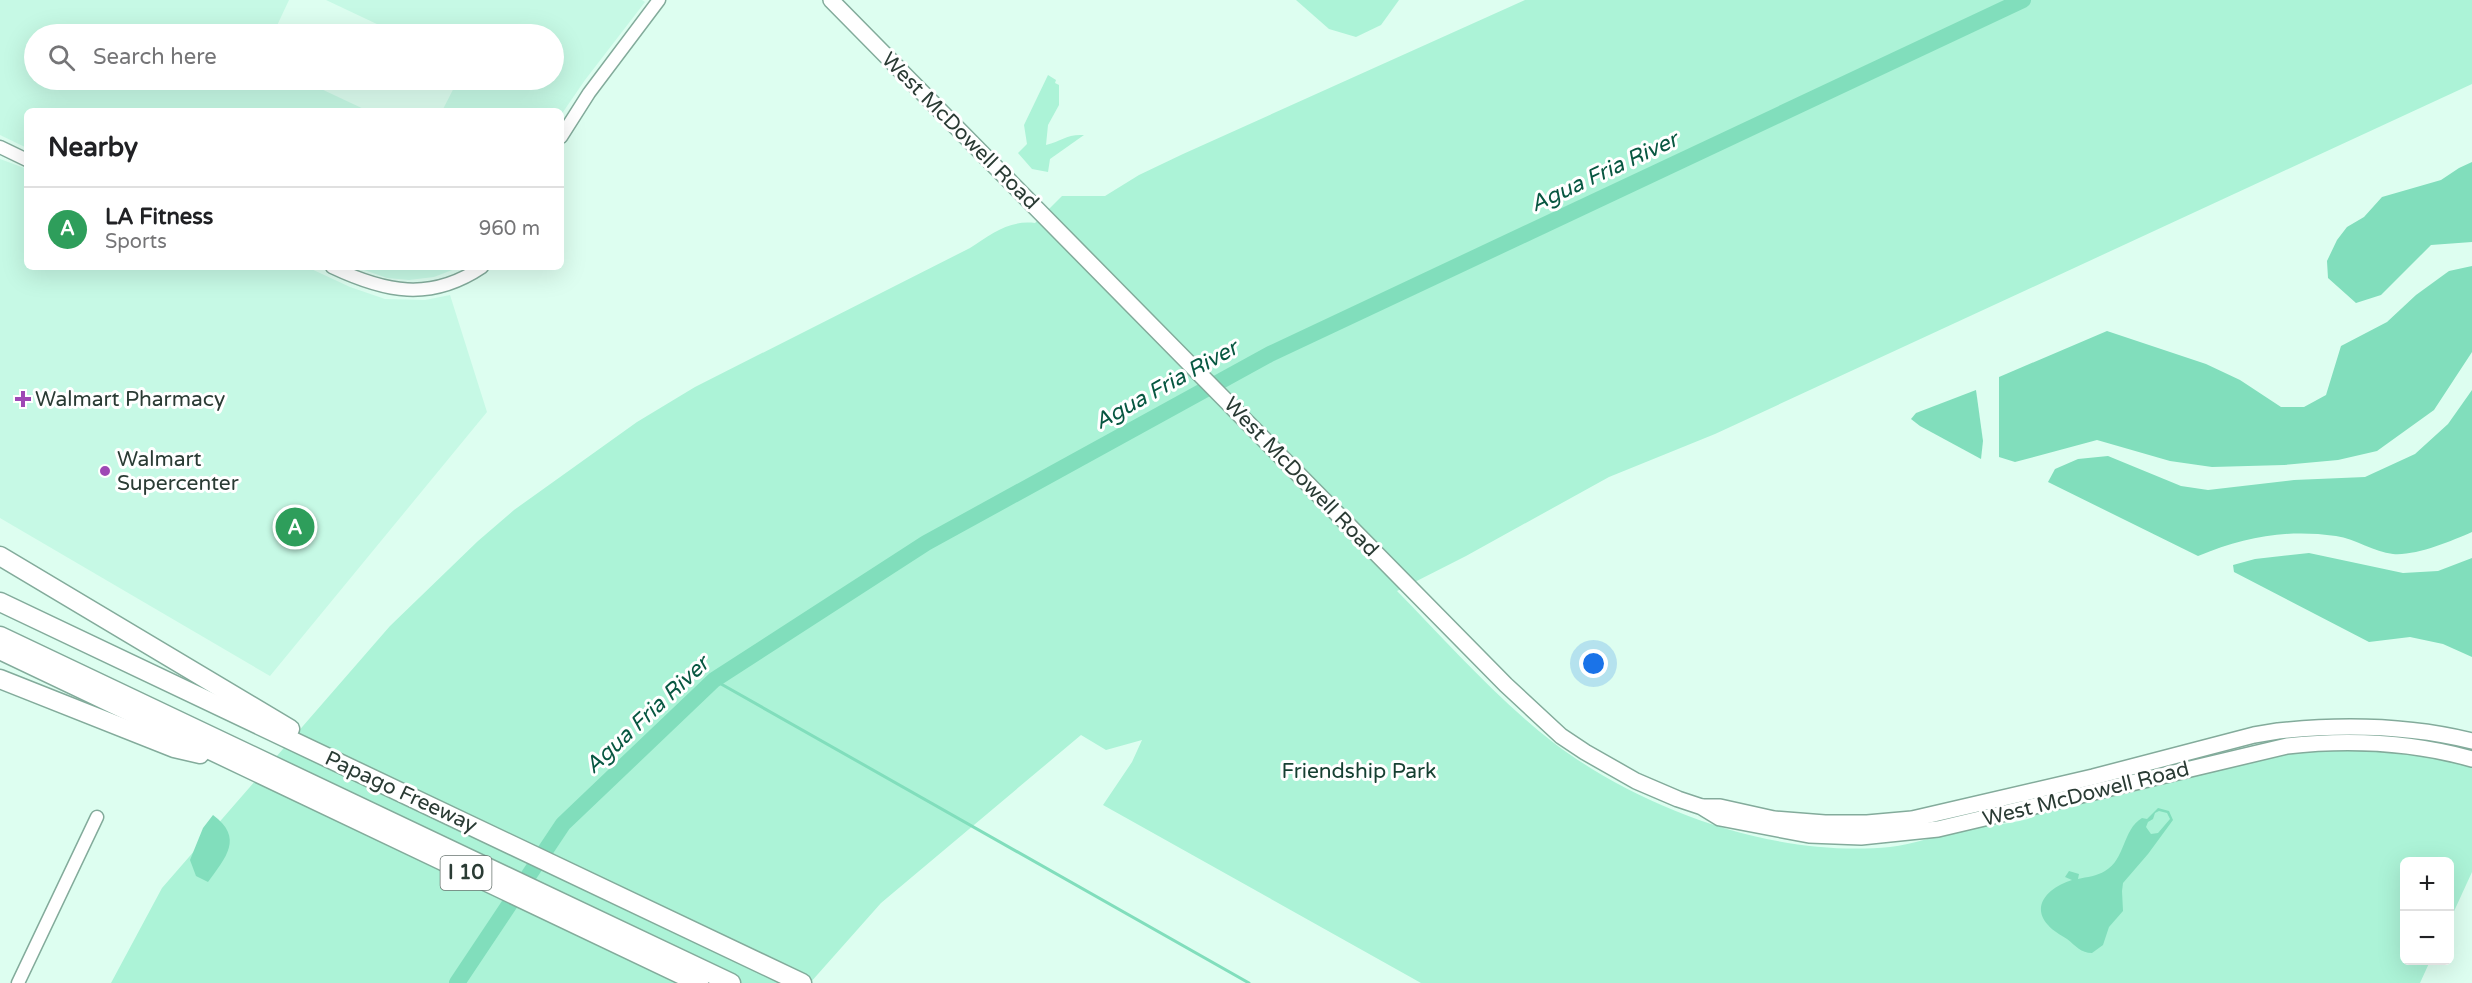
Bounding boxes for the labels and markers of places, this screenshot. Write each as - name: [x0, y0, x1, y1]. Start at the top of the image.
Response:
- place label: Walmart Pharmacy: [35, 387, 225, 412]
- marker: Walmart Pharmacy: [16, 392, 30, 406]
- place label: Walmart Supercenter: [117, 447, 239, 496]
- marker: Walmart Supercenter: [98, 464, 112, 478]
- pin: A: [276, 504, 314, 550]

